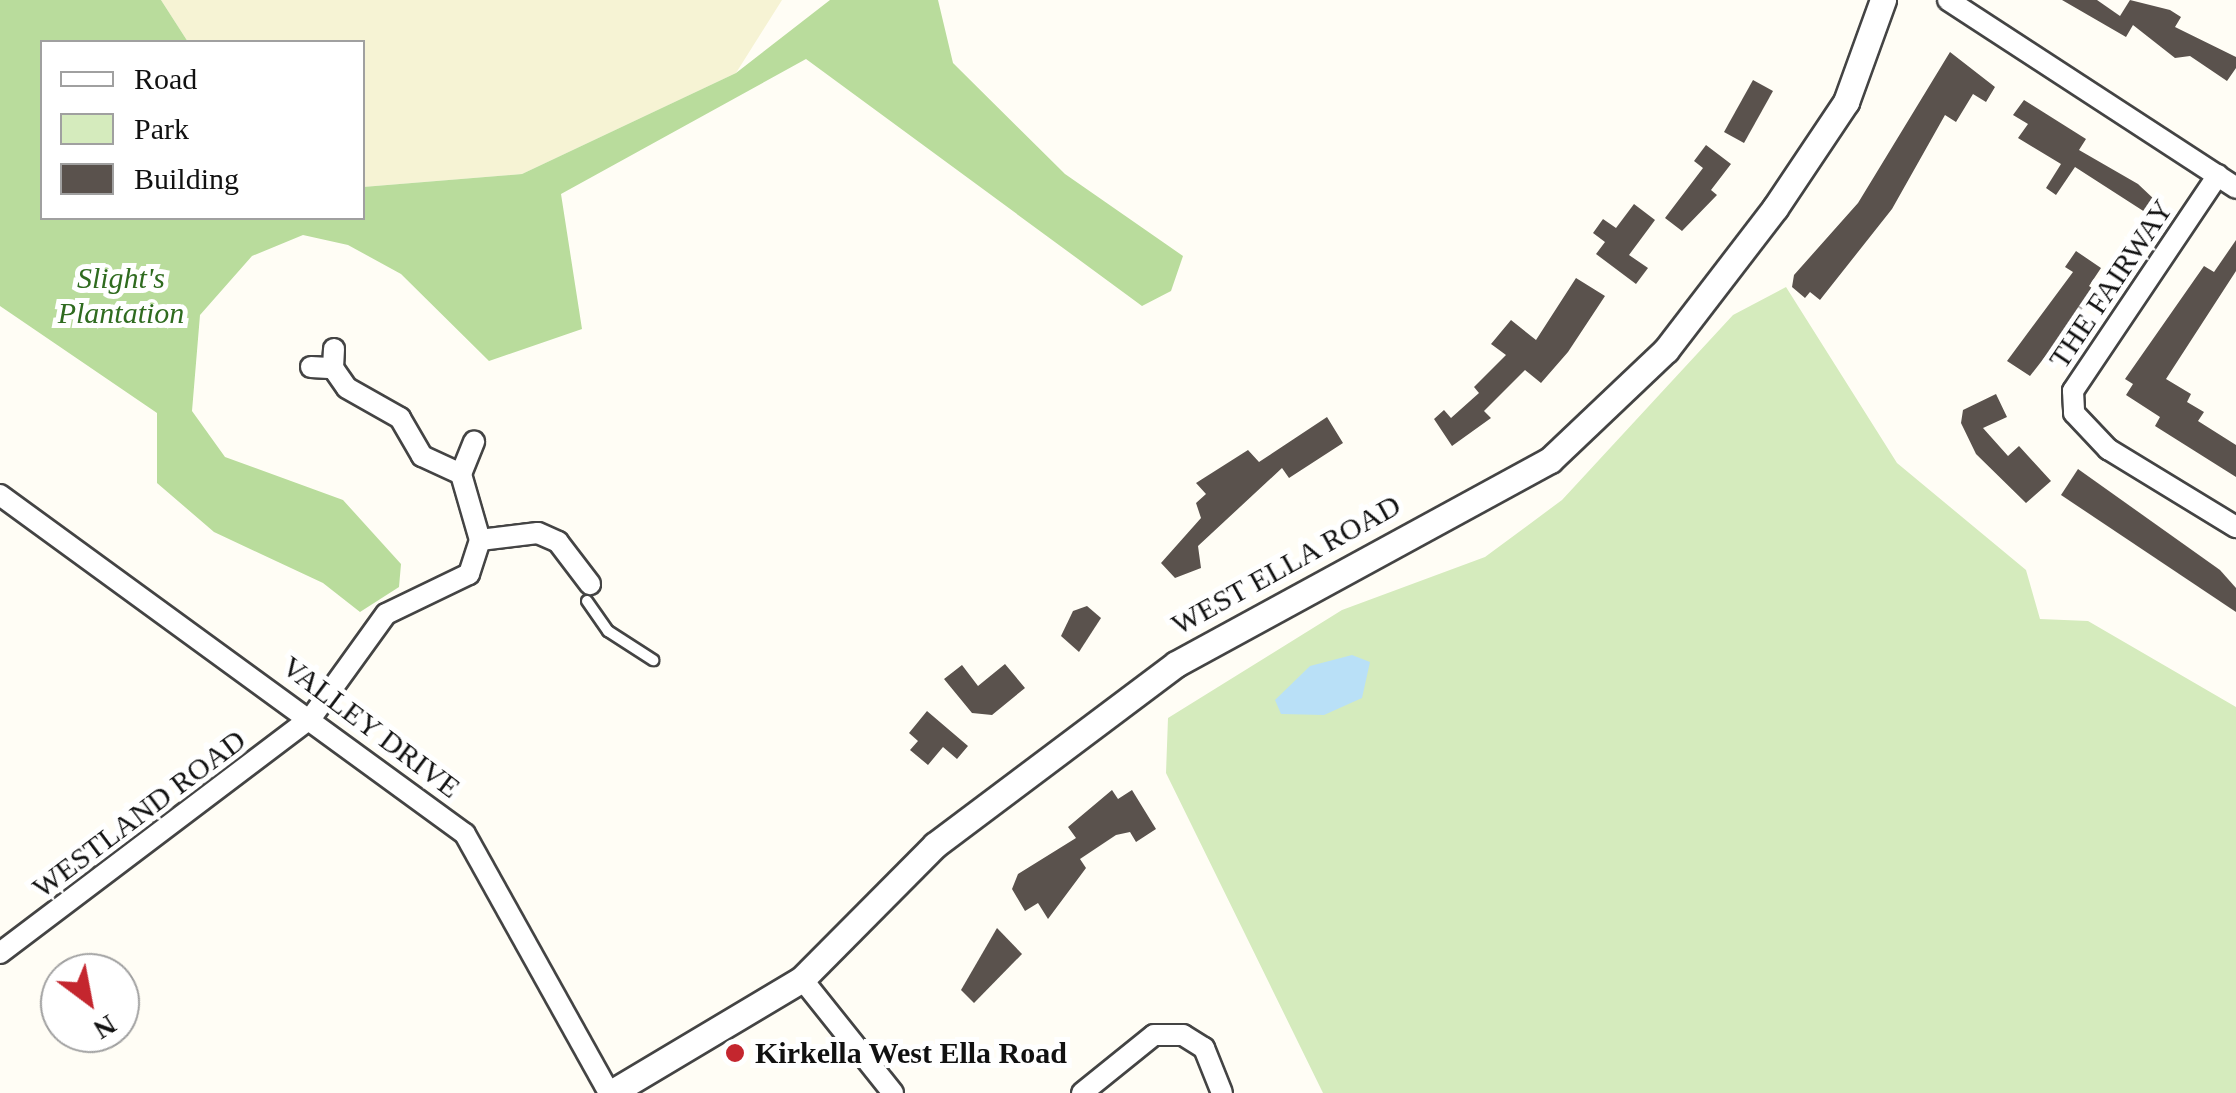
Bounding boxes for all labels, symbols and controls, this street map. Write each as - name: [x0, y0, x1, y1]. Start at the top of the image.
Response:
- legend: [40, 40, 365, 220]
- text: Road: [134, 62, 197, 95]
- text: Park: [134, 112, 189, 145]
- text: Building: [134, 162, 239, 195]
- street label: THE FAIRWAY: [2041, 193, 2181, 375]
- park label: Slight's Plantation: [58, 260, 184, 330]
- street label: WEST ELLA ROAD: [1164, 487, 1408, 643]
- street label: VALLEY DRIVE: [274, 648, 468, 806]
- street label: WESTLAND ROAD: [25, 722, 253, 906]
- north arrow: [40, 953, 140, 1053]
- text: N: [88, 1009, 122, 1046]
- place label: Kirkella West Ella Road: [755, 1035, 1068, 1071]
- marker: Kirkella West Ella Road: [724, 1042, 746, 1064]

